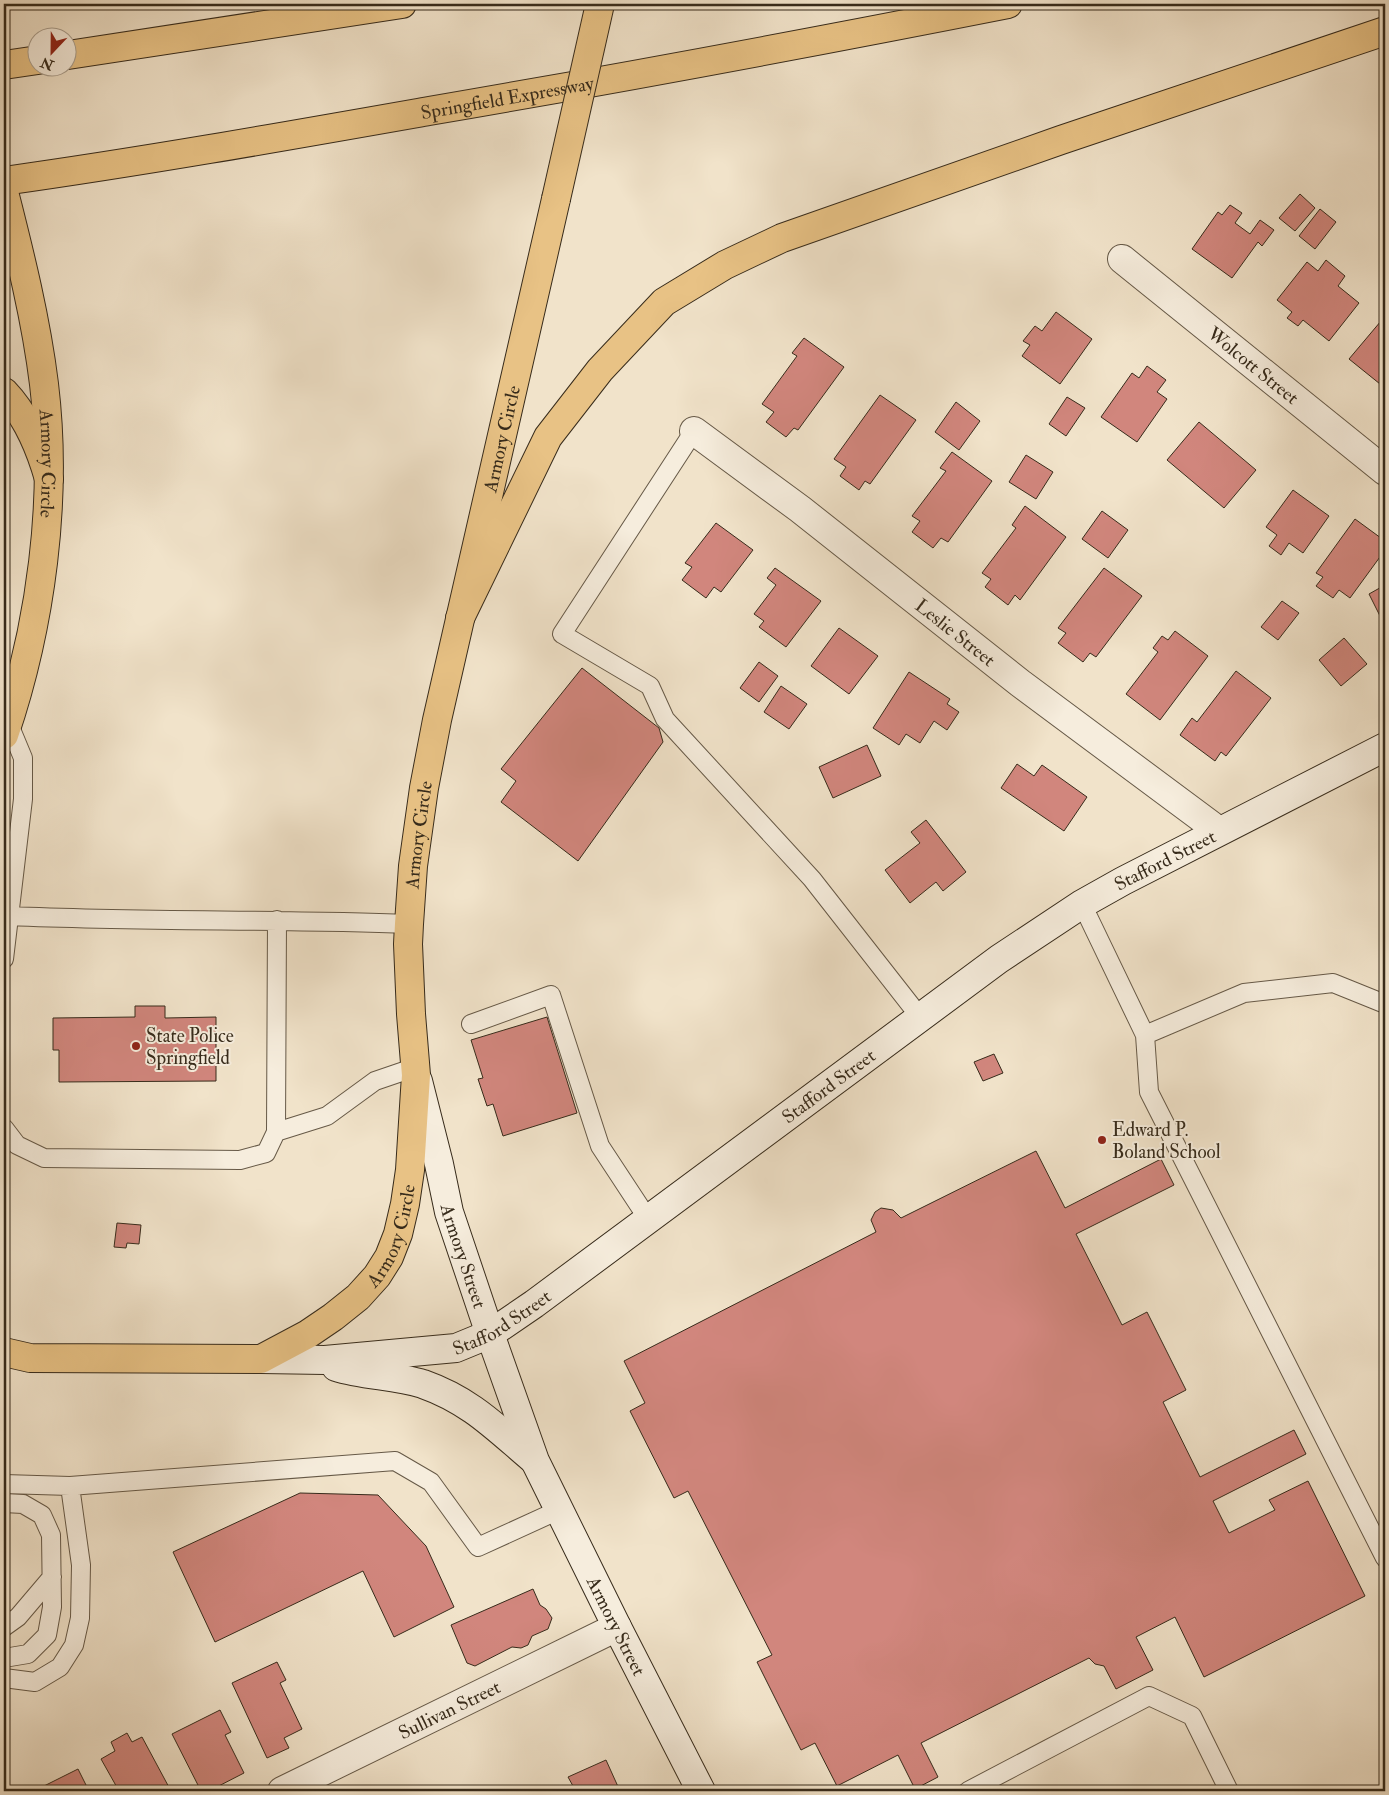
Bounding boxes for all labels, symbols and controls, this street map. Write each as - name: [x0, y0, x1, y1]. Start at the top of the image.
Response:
- north arrow: [28, 28, 78, 78]
- text: N: [38, 53, 57, 74]
- street label: Springfield Expressway: [419, 71, 596, 125]
- street label: Wolcott Street: [1202, 321, 1303, 410]
- street label: Armory Circle: [478, 383, 526, 496]
- street label: Armory Circle: [34, 407, 60, 519]
- street label: Leslie Street: [910, 594, 1000, 672]
- street label: Armory Circle: [400, 779, 438, 891]
- street label: Stafford Street: [1110, 825, 1220, 897]
- place label: State Police Springfield: [146, 1024, 234, 1071]
- marker: State Police Springfield: [130, 1040, 142, 1052]
- street label: Stafford Street: [777, 1044, 880, 1129]
- place label: Edward P. Boland School: [1112, 1118, 1221, 1164]
- marker: Edward P. Boland School: [1096, 1134, 1108, 1146]
- street label: Armory Circle: [361, 1183, 421, 1294]
- street label: Armory Street: [434, 1201, 491, 1311]
- street label: Stafford Street: [449, 1285, 556, 1361]
- street label: Armory Street: [580, 1572, 651, 1680]
- street label: Sullivan Street: [395, 1675, 504, 1745]

